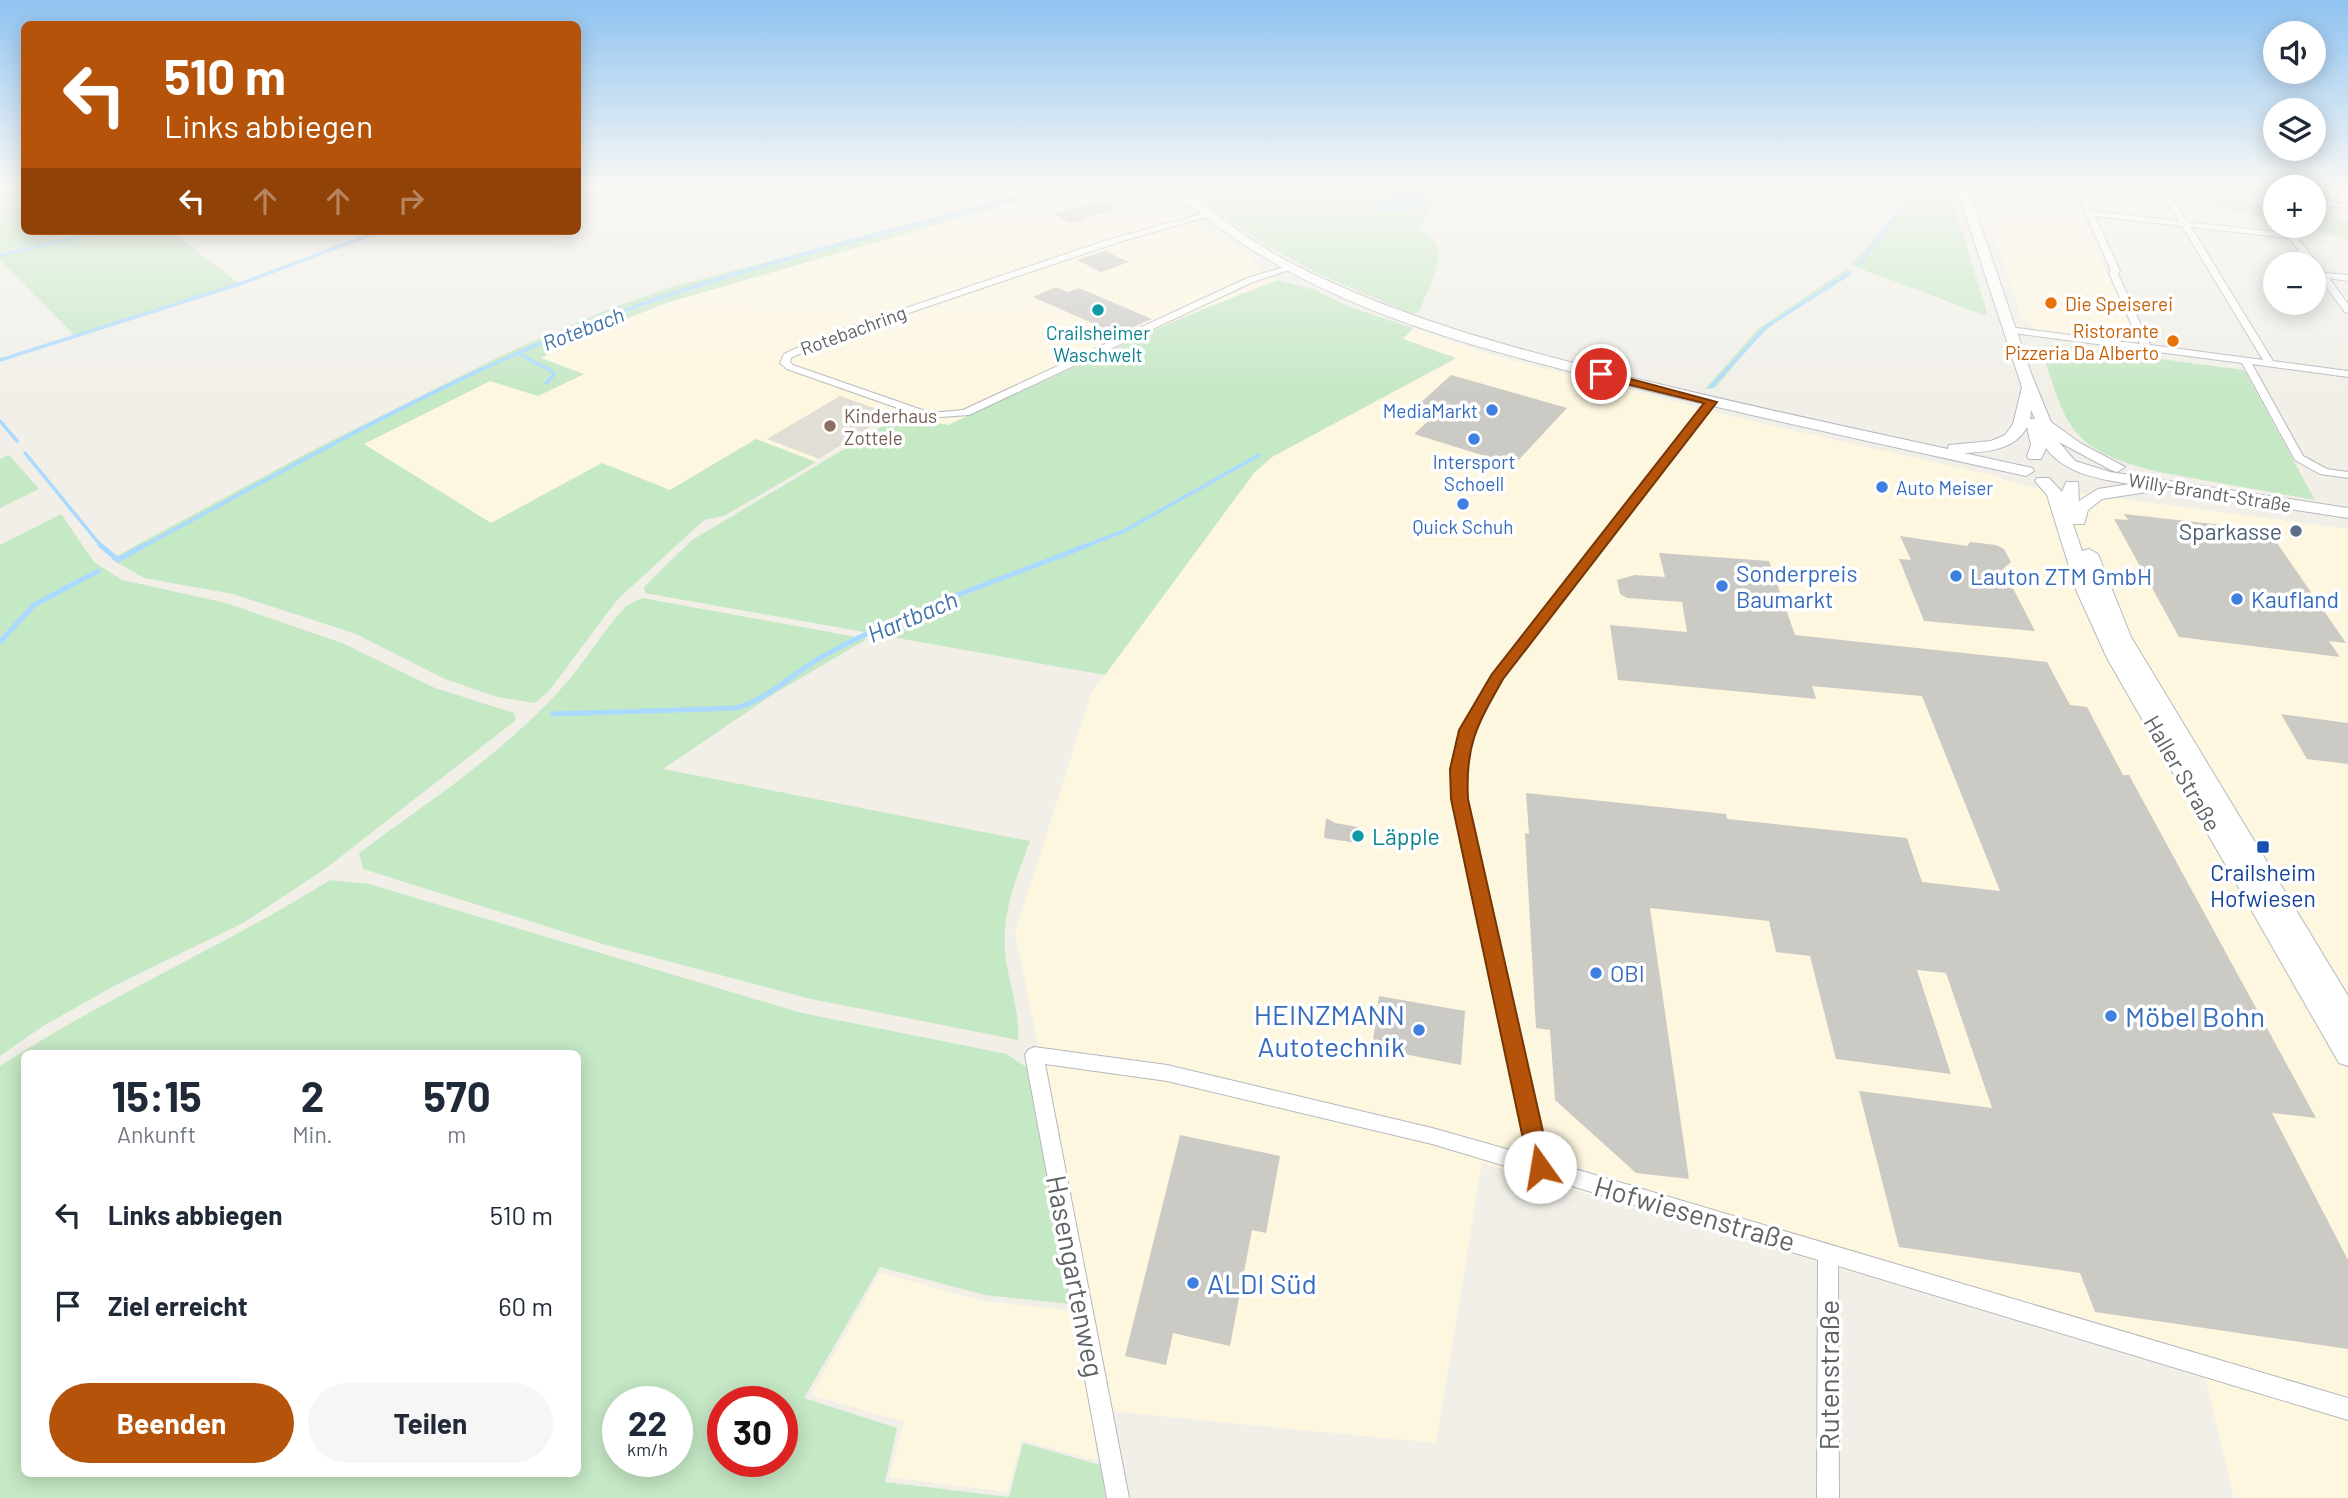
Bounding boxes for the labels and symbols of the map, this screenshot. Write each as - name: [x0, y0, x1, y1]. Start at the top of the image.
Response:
- place label: Die Speiserei: [2065, 292, 2173, 315]
- marker: Die Speiserei: [2043, 295, 2059, 311]
- street label: Rotebachring: [797, 300, 909, 360]
- water label: Rotebach: [539, 301, 627, 355]
- marker: Crailsheimer Waschwelt: [1090, 302, 1106, 318]
- place label: Ristorante Pizzeria Da Alberto: [2005, 319, 2159, 364]
- place label: Crailsheimer Waschwelt: [1046, 321, 1150, 366]
- marker: Ristorante Pizzeria Da Alberto: [2165, 333, 2181, 349]
- pin: [1571, 344, 1631, 404]
- place label: MediaMarkt: [1383, 399, 1478, 422]
- marker: MediaMarkt: [1484, 402, 1500, 418]
- place label: Kinderhaus Zottele: [844, 404, 937, 449]
- marker: Kinderhaus Zottele: [822, 418, 838, 434]
- marker: Intersport Schoell: [1466, 431, 1482, 447]
- place label: Intersport Schoell: [1433, 450, 1515, 495]
- street label: Willy-Brandt-Straße: [2127, 468, 2293, 516]
- place label: Auto Meiser: [1896, 476, 1993, 499]
- marker: Auto Meiser: [1874, 479, 1890, 495]
- marker: Quick Schuh: [1455, 496, 1471, 512]
- place label: Quick Schuh: [1413, 515, 1513, 538]
- place label: Sparkasse: [2179, 517, 2282, 545]
- marker: Sparkasse: [2288, 523, 2304, 539]
- place label: Sonderpreis Baumarkt: [1736, 559, 1858, 613]
- place label: Lauton ZTM GmbH: [1970, 562, 2152, 590]
- marker: Lauton ZTM GmbH: [1948, 568, 1964, 584]
- marker: Sonderpreis Baumarkt: [1714, 578, 1730, 594]
- water label: Hartbach: [863, 584, 961, 648]
- place label: Kaufland: [2251, 585, 2339, 613]
- marker: Kaufland: [2229, 591, 2245, 607]
- street label: Haller Straße: [2138, 710, 2228, 836]
- place label: Läpple: [1372, 822, 1440, 850]
- marker: Läpple: [1350, 828, 1366, 844]
- marker: Crailsheim Hofwiesen: [2255, 839, 2271, 855]
- place label: Crailsheim Hofwiesen: [2210, 858, 2316, 912]
- place label: OBI: [1610, 959, 1645, 987]
- marker: OBI: [1588, 965, 1604, 981]
- place label: HEINZMANN Autotechnik: [1254, 997, 1405, 1063]
- place label: Möbel Bohn: [2125, 999, 2265, 1033]
- marker: Möbel Bohn: [2103, 1008, 2119, 1024]
- marker: HEINZMANN Autotechnik: [1411, 1022, 1427, 1038]
- position arrow: [1503, 1130, 1577, 1204]
- street label: Hofwiesenstraße: [1591, 1168, 1799, 1258]
- street label: Hasengartenweg: [1040, 1172, 1112, 1380]
- place label: ALDI Süd: [1207, 1266, 1317, 1300]
- marker: ALDI Süd: [1185, 1275, 1201, 1291]
- street label: Rutenstraße: [1811, 1300, 1845, 1450]
- speed limit sign: 30: [707, 1386, 798, 1477]

